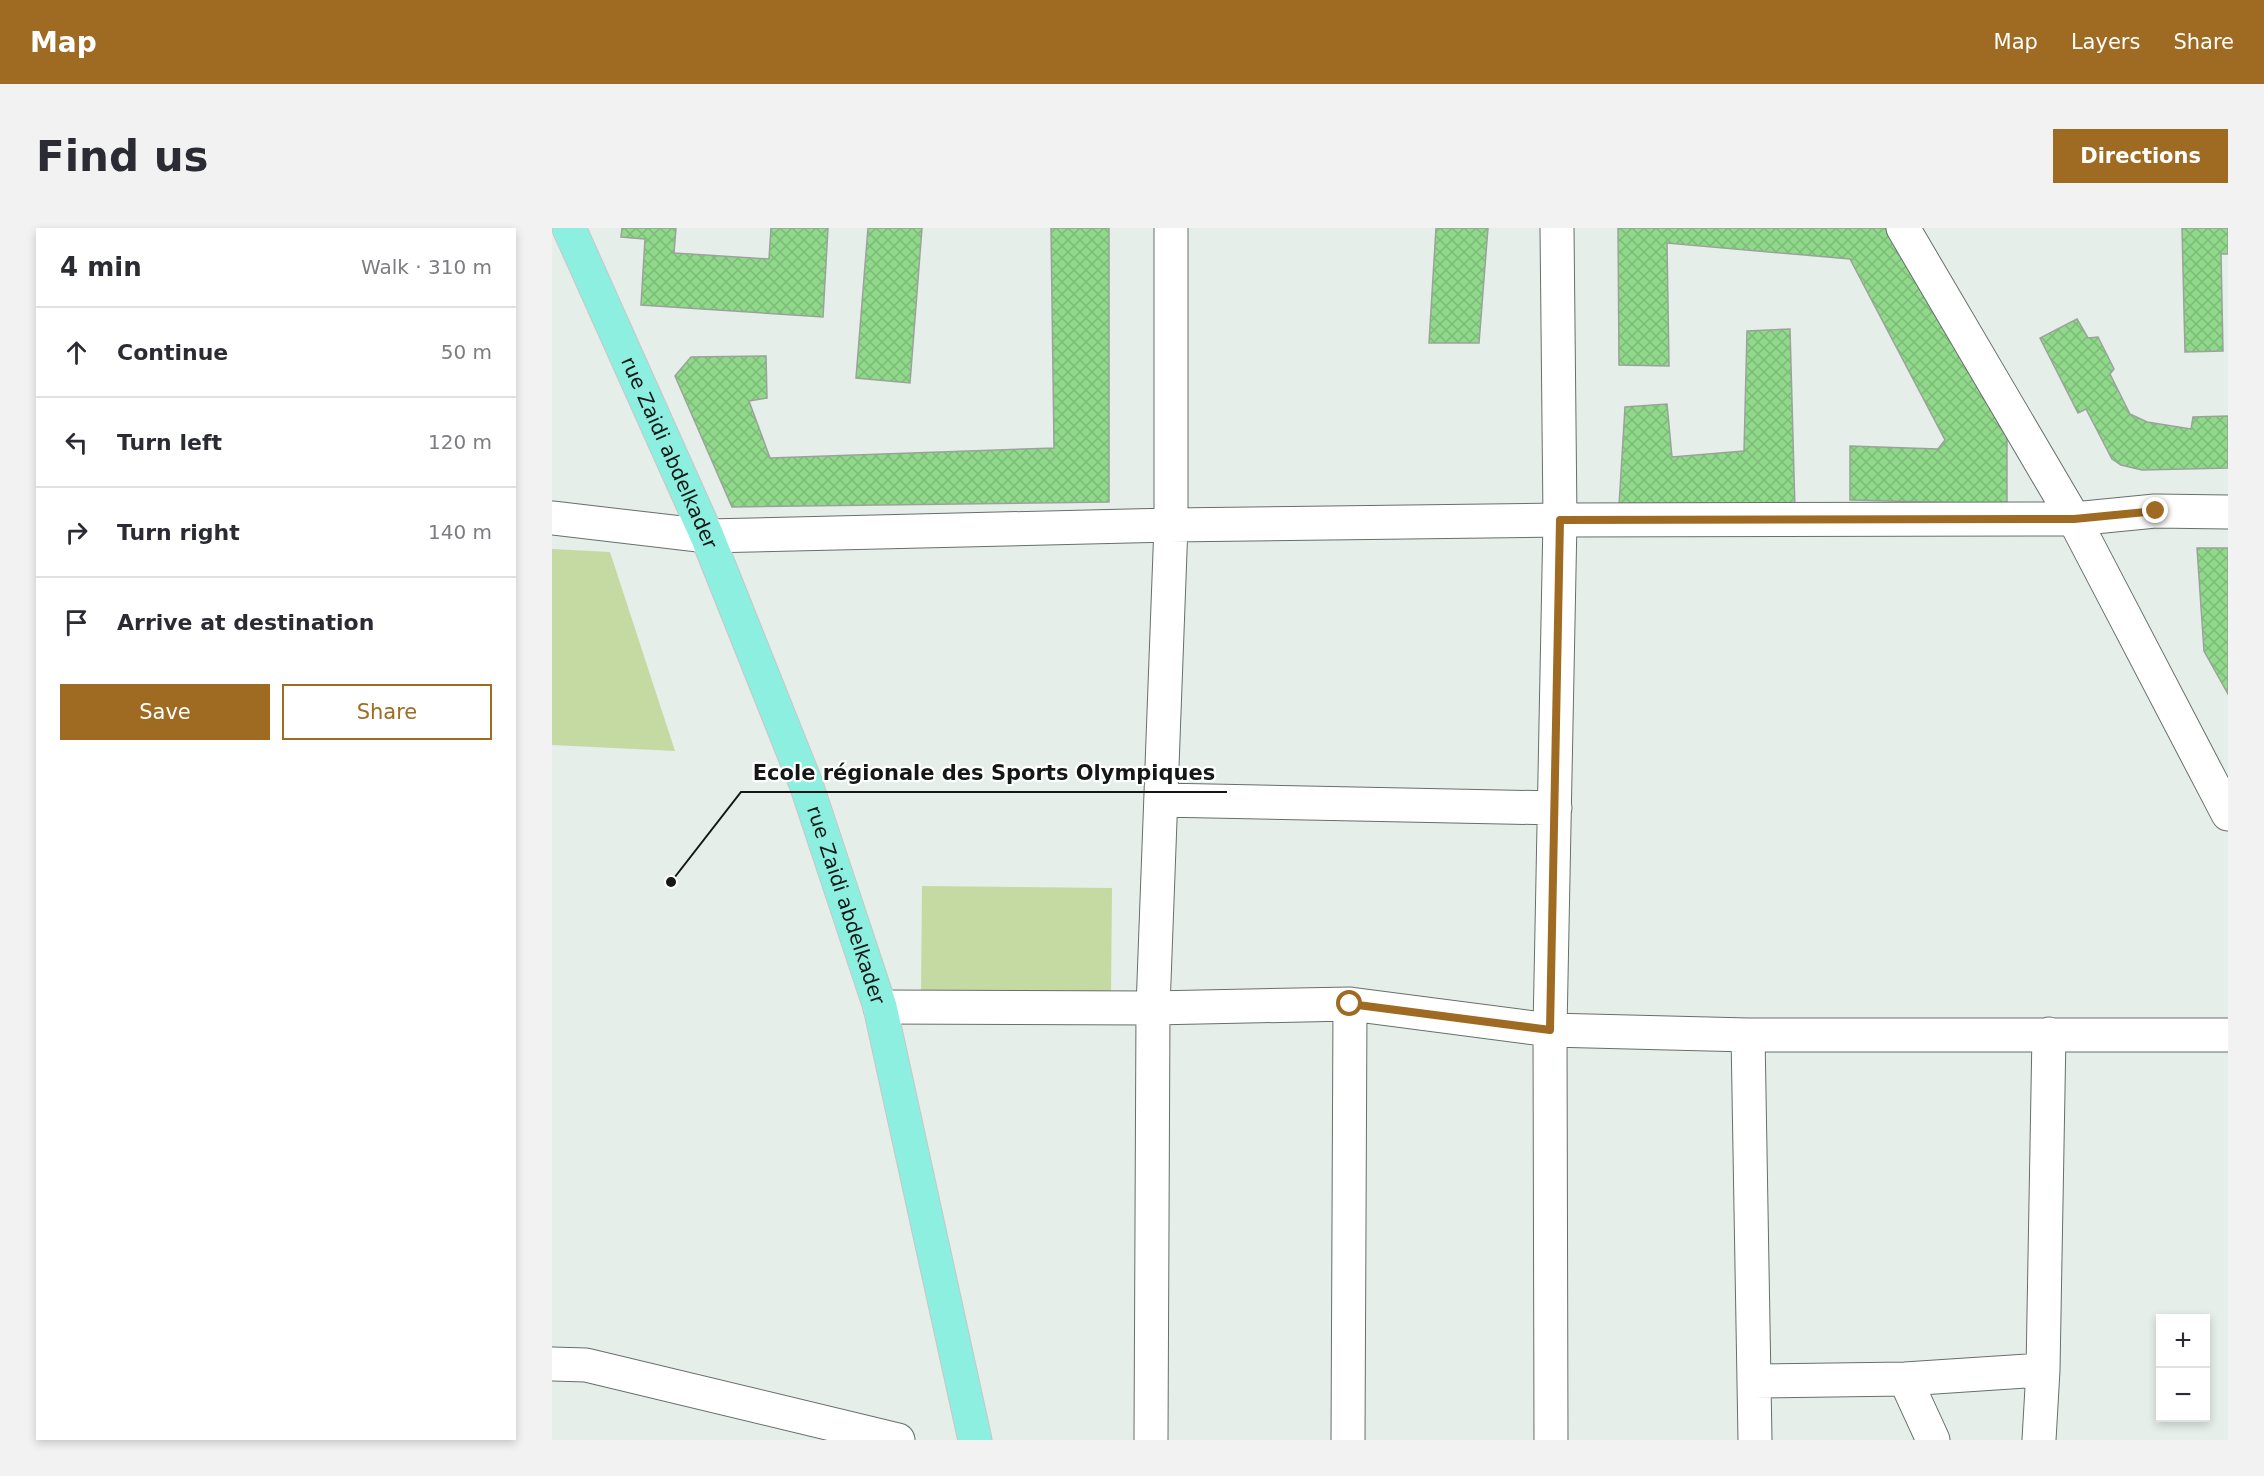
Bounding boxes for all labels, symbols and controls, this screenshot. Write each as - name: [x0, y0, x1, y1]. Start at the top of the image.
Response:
- text: Map: [30, 26, 97, 59]
- text: Map: [1994, 30, 2038, 54]
- text: Layers: [2071, 30, 2140, 54]
- text: Share: [2173, 30, 2234, 54]
- button: Directions: [2053, 129, 2228, 183]
- text: Find us: [36, 132, 209, 181]
- text: 4 min: [60, 252, 142, 282]
- text: Walk · 310 m: [361, 255, 492, 279]
- icon: ahead: [60, 336, 93, 369]
- text: Continue: [117, 340, 228, 365]
- text: 50 m: [441, 340, 492, 364]
- street label: rue Zaidi abdelkader: [616, 353, 723, 553]
- icon: left: [60, 426, 93, 459]
- text: Turn left: [117, 430, 222, 455]
- text: 120 m: [428, 430, 492, 454]
- route end: [2142, 497, 2168, 523]
- icon: right: [60, 516, 93, 549]
- text: Turn right: [117, 520, 240, 545]
- text: 140 m: [428, 520, 492, 544]
- icon: arrive: [60, 606, 93, 639]
- text: Arrive at destination: [117, 610, 374, 635]
- button: Save: [60, 684, 270, 740]
- button: Share: [282, 684, 492, 740]
- callout: Ecole régionale des Sports Olympiques: [741, 753, 1227, 792]
- text: Ecole régionale des Sports Olympiques: [753, 761, 1215, 785]
- street label: rue Zaidi abdelkader: [802, 802, 891, 1008]
- route start: [1336, 990, 1362, 1016]
- map controls: [2156, 1314, 2210, 1422]
- button: +: [2156, 1314, 2210, 1368]
- button: −: [2156, 1368, 2210, 1422]

